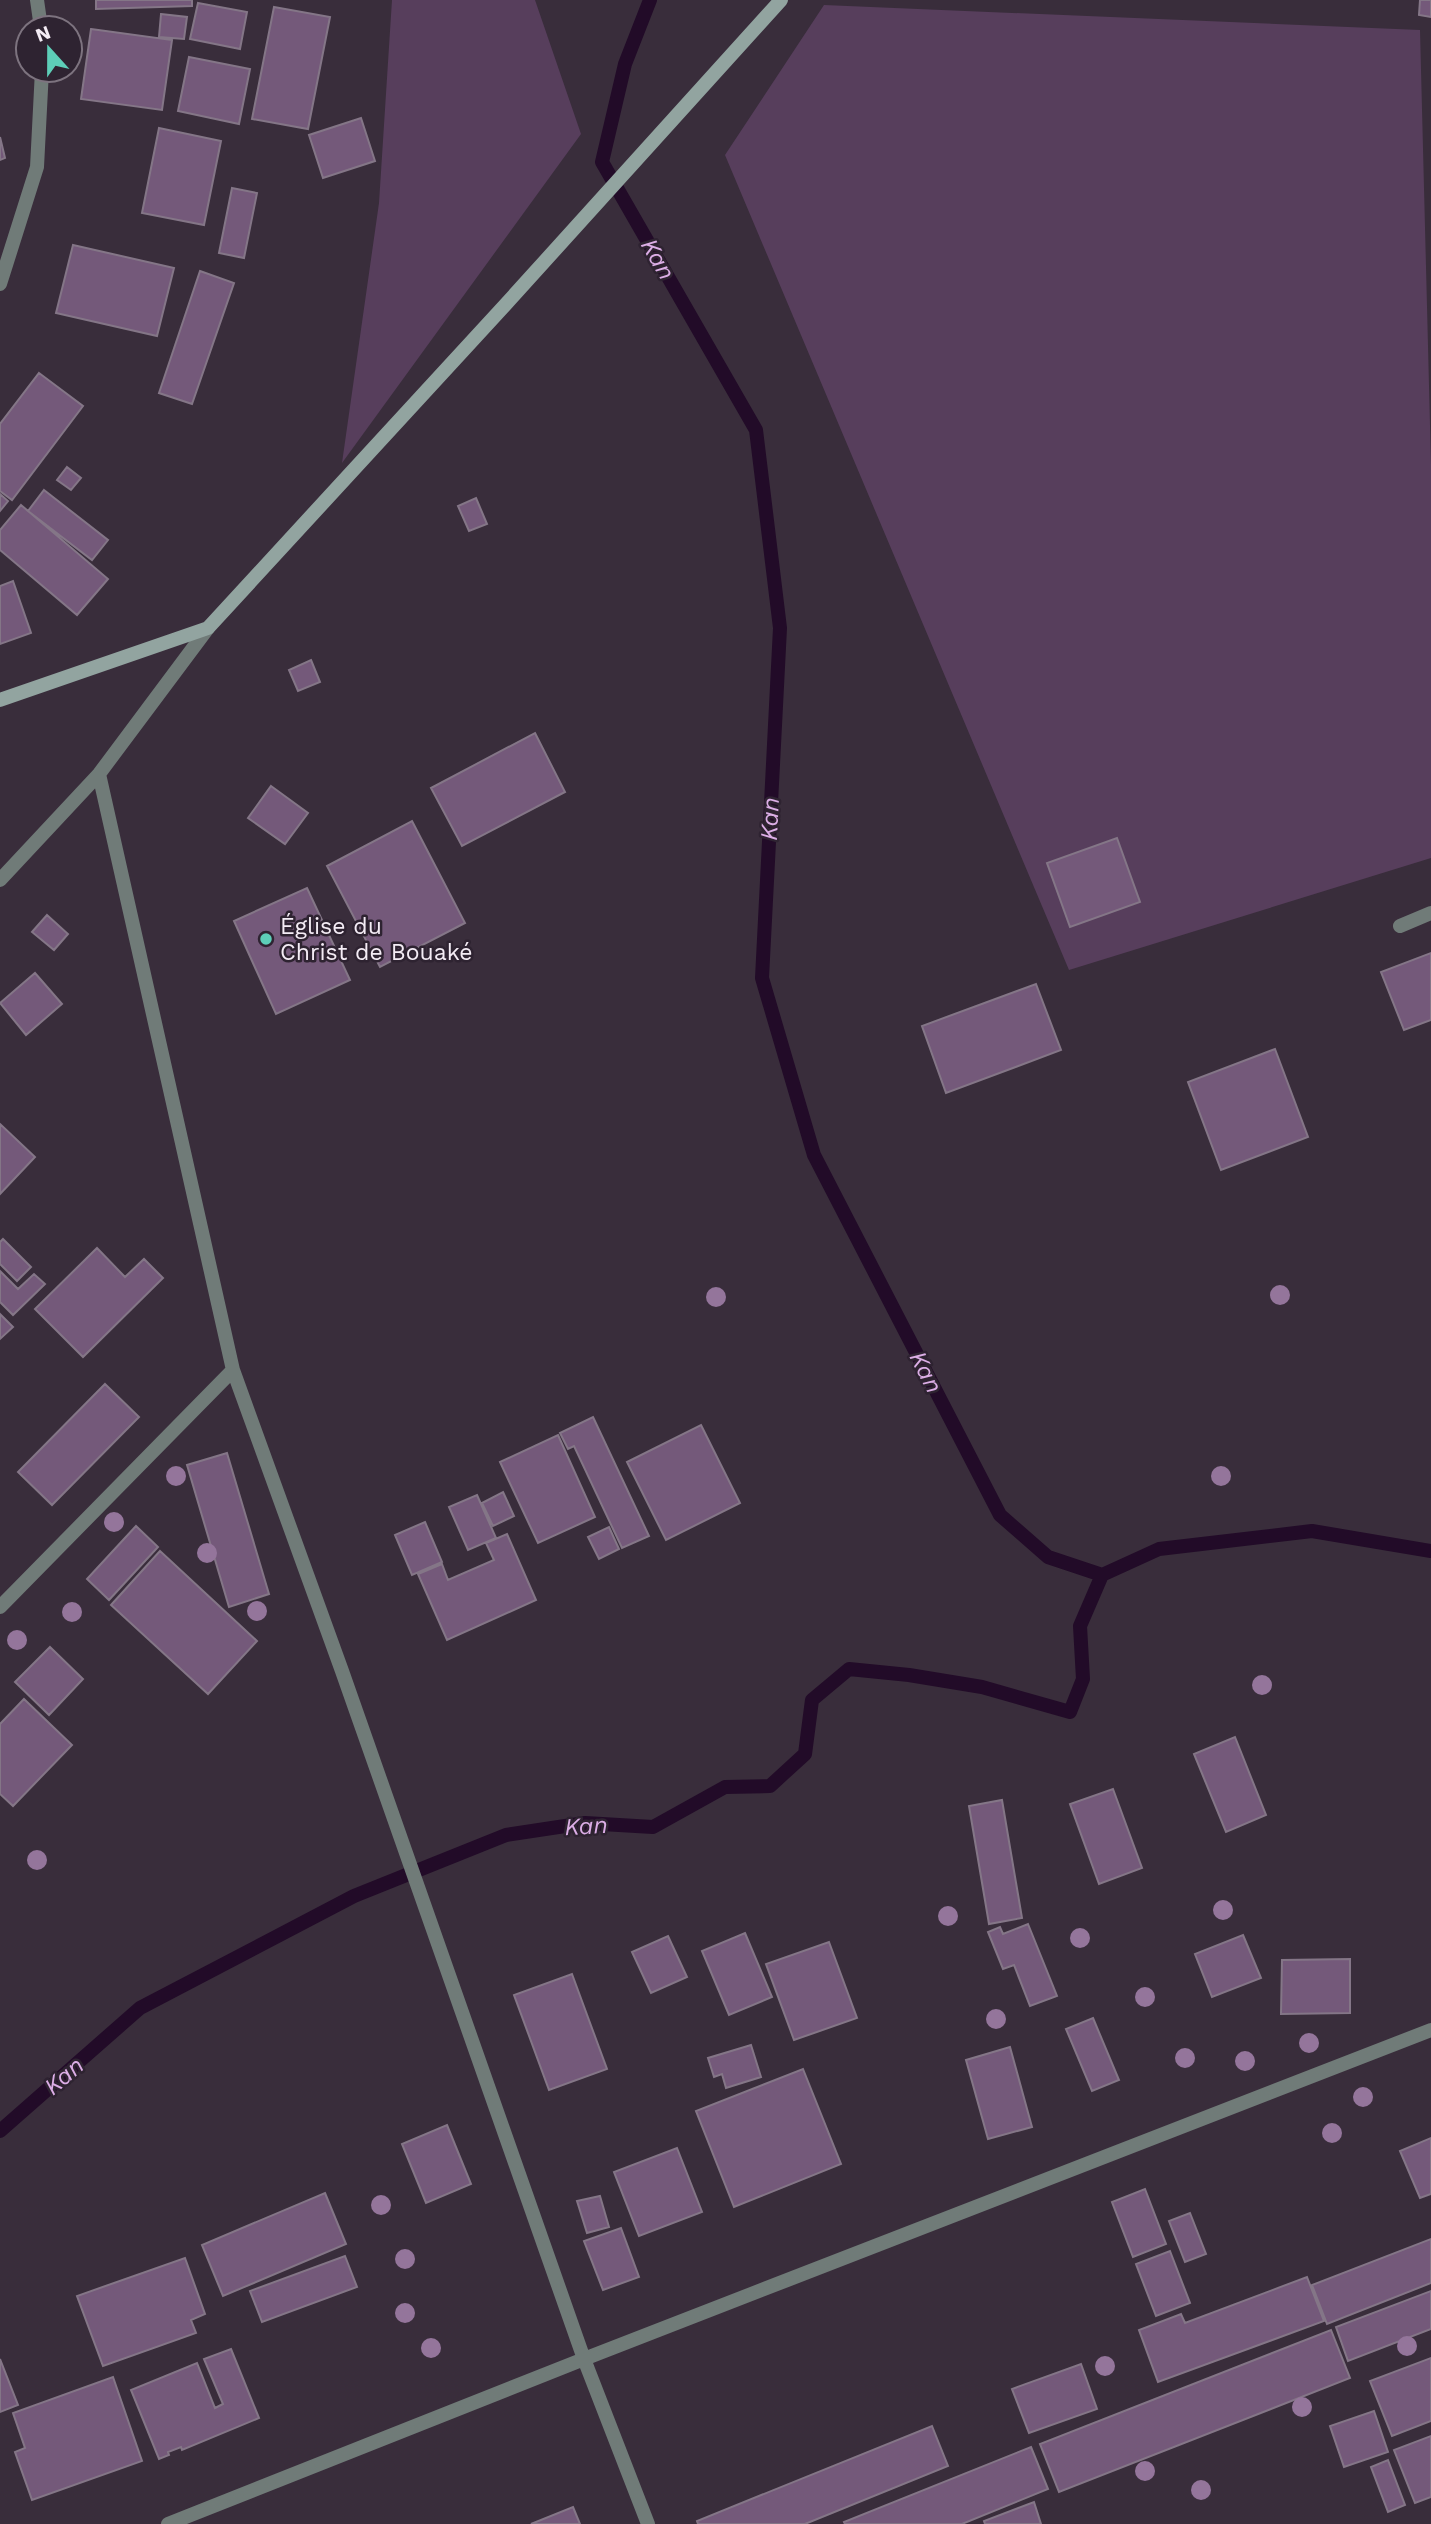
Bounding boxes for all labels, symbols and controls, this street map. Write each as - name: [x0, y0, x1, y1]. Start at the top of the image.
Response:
- north arrow: [14, 14, 84, 84]
- text: N: [32, 20, 54, 47]
- water label: Kan: [635, 233, 681, 285]
- water label: Kan: [755, 797, 785, 841]
- place label: Église du Christ de Bouaké: [280, 913, 473, 966]
- marker: Église du Christ de Bouaké: [258, 931, 274, 947]
- water label: Kan: [904, 1346, 948, 1398]
- water label: Kan: [564, 1811, 608, 1841]
- water label: Kan: [38, 2051, 90, 2101]

